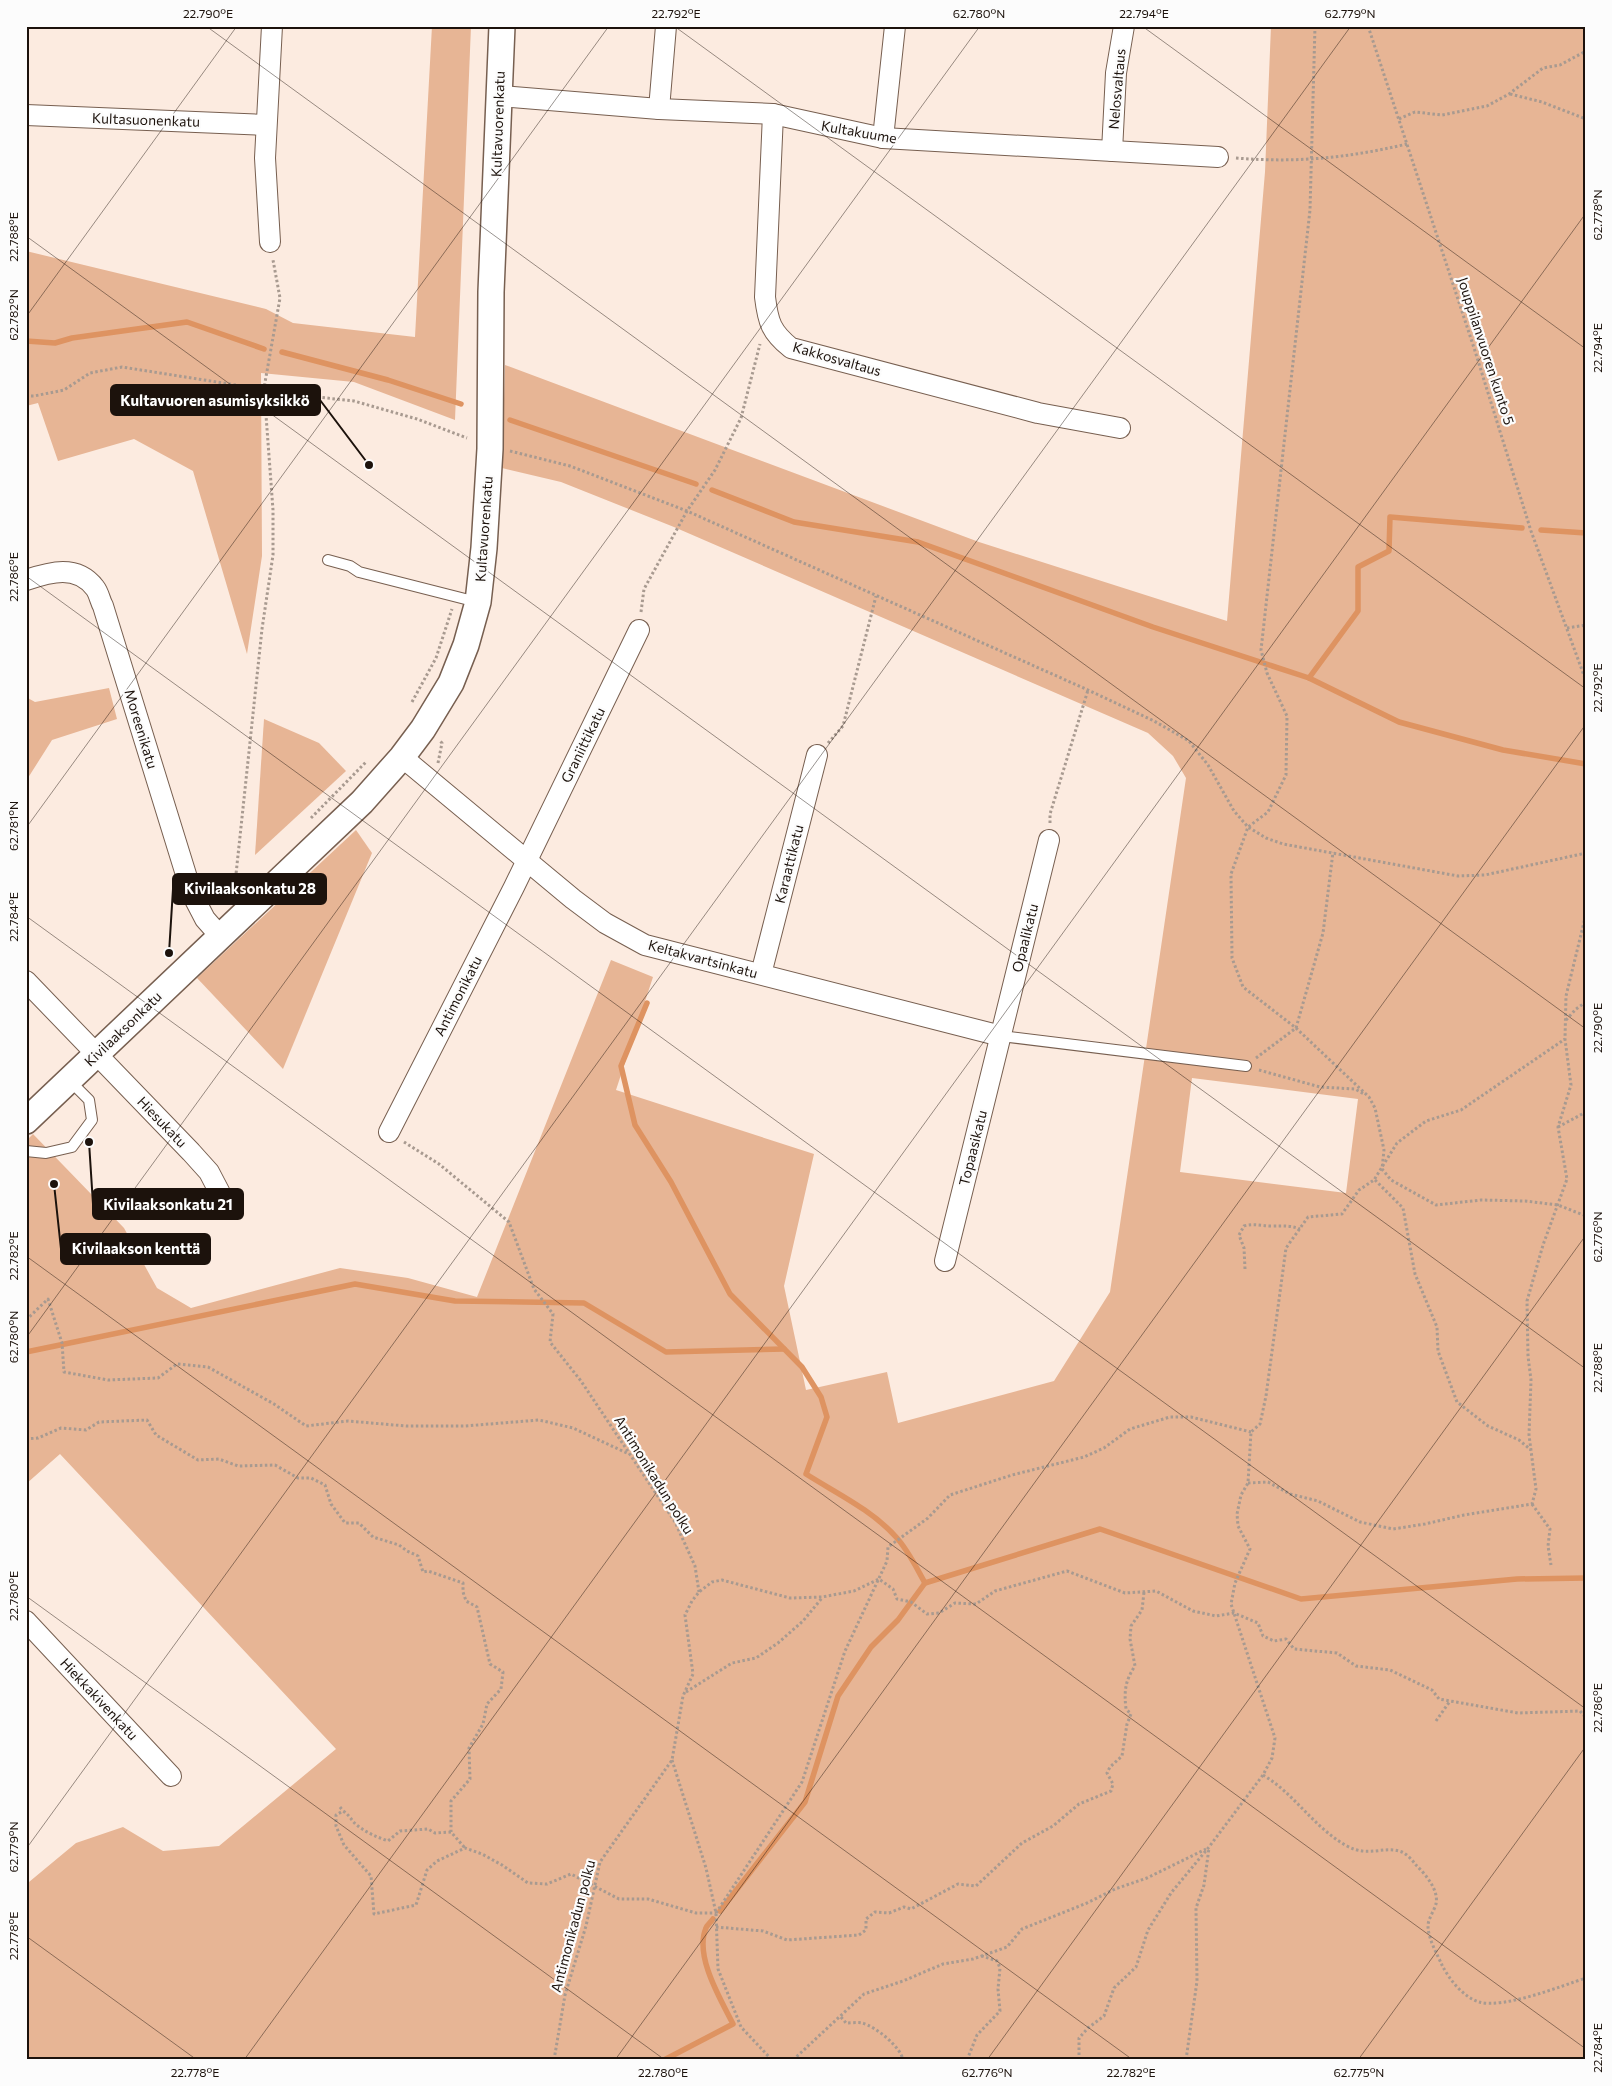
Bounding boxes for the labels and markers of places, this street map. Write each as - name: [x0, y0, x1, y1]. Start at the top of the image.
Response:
- callout: Kultavuoren asumisyksikkö: [111, 385, 320, 415]
- callout: Kivilaaksonkatu 28: [173, 874, 326, 904]
- callout: Kivilaaksonkatu 21: [93, 1189, 243, 1219]
- callout: Kivilaakson kenttä: [61, 1234, 210, 1264]

